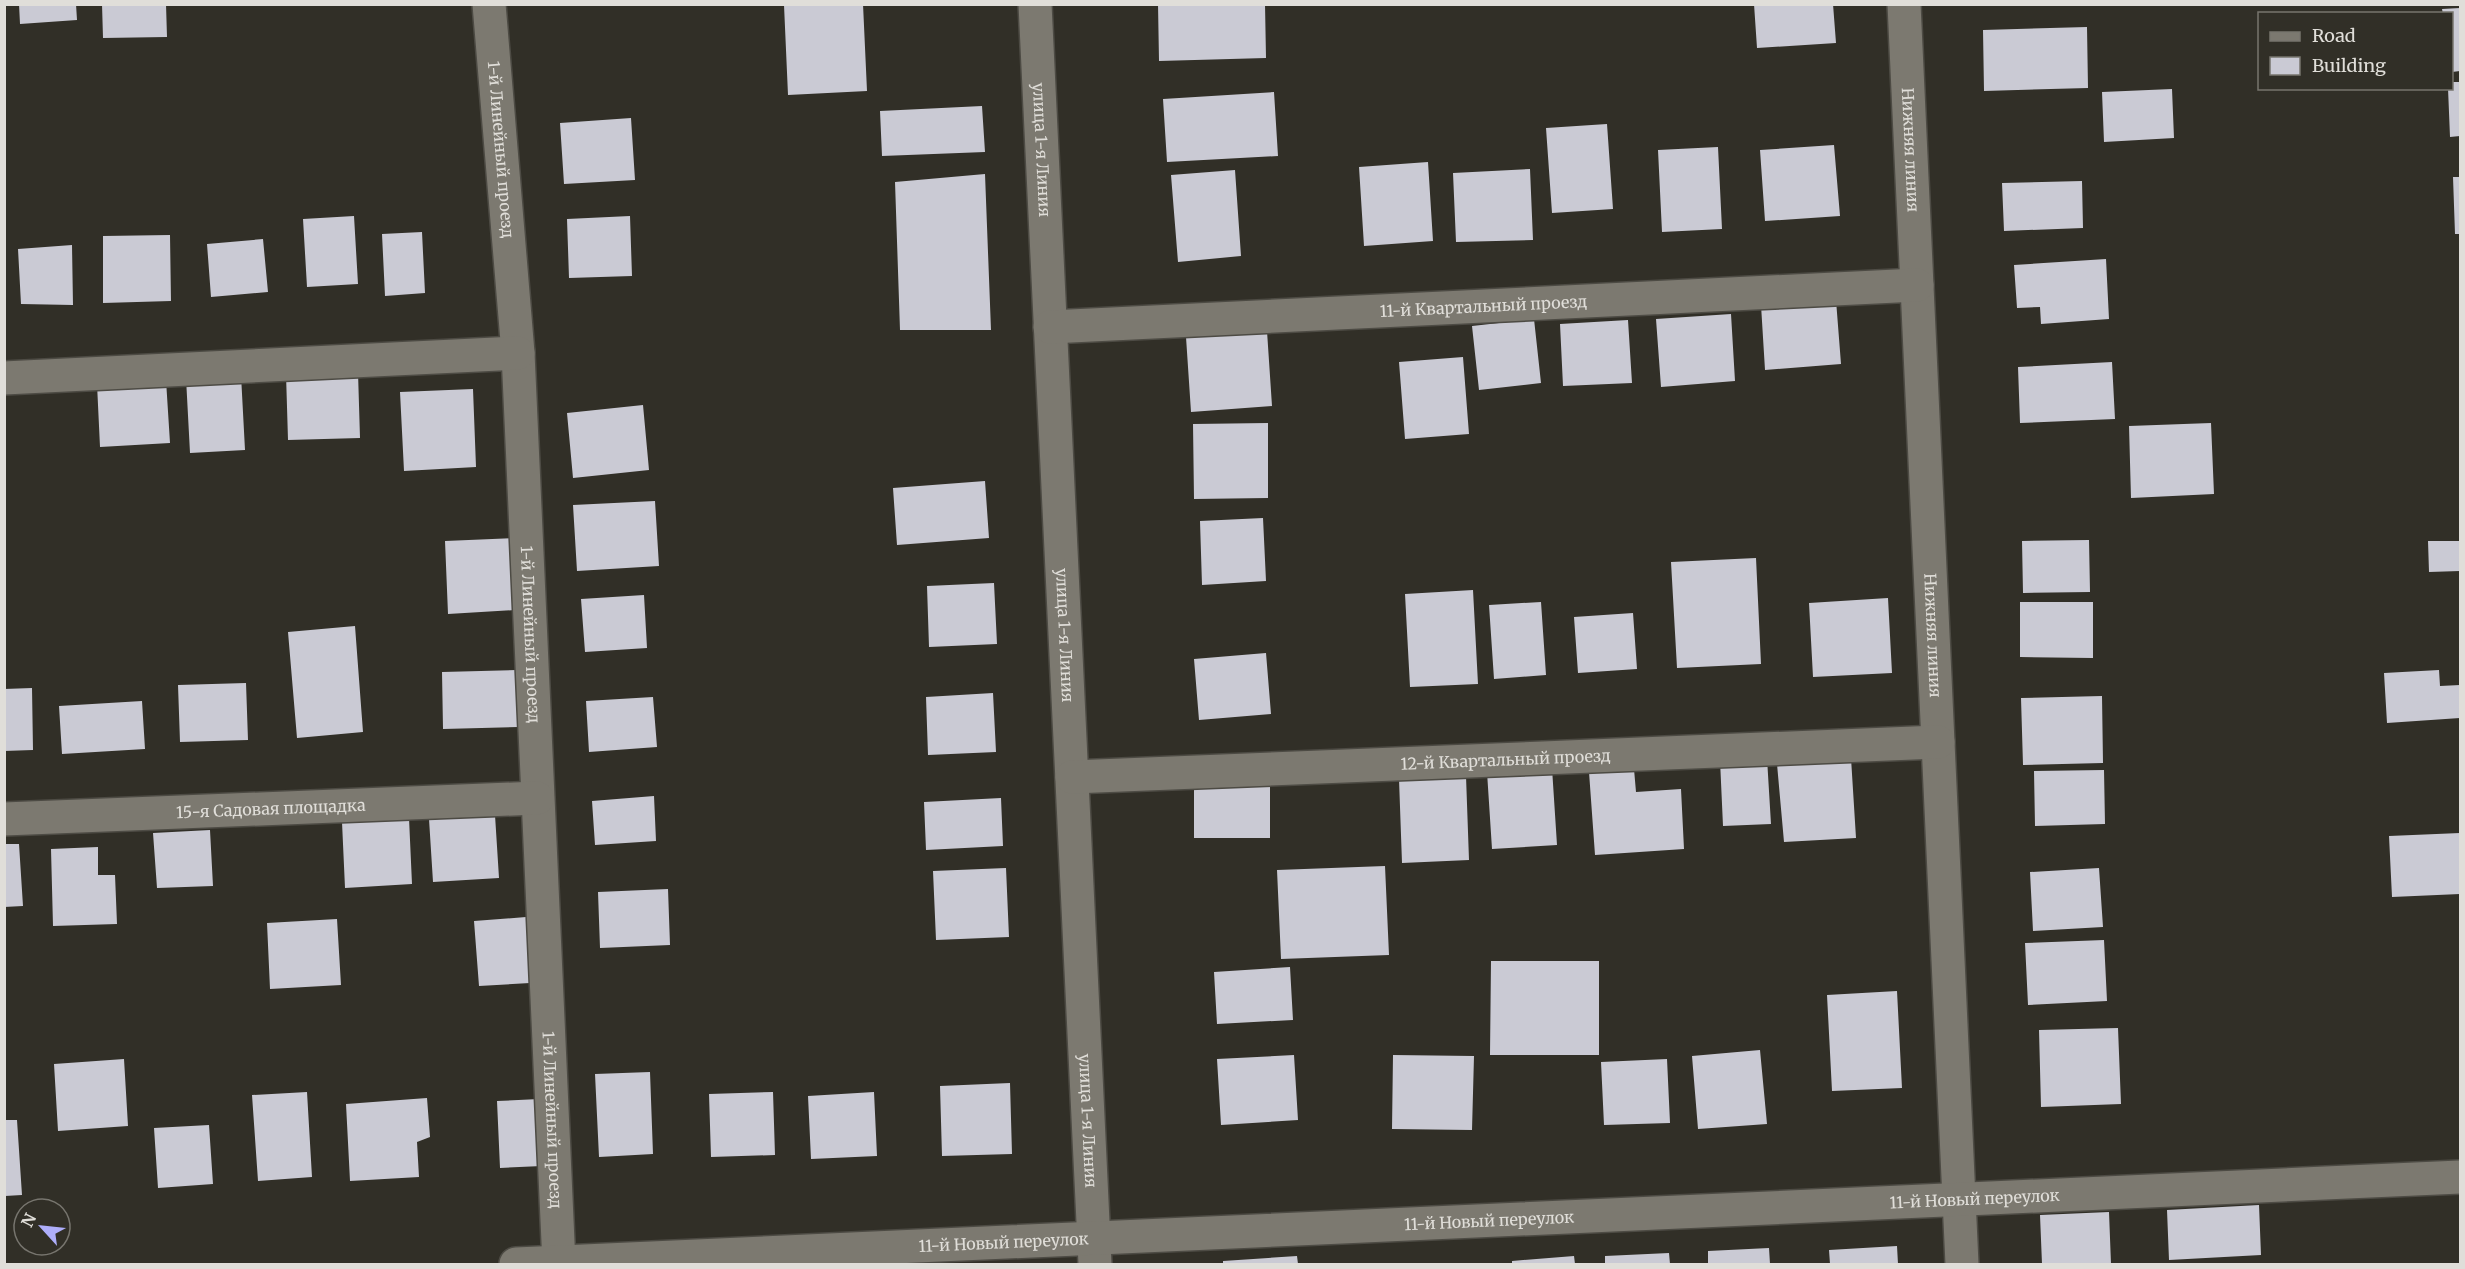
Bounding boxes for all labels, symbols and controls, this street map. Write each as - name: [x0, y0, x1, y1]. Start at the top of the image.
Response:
- legend: [2258, 12, 2453, 90]
- text: Road: [2312, 24, 2356, 47]
- text: Building: [2312, 54, 2386, 77]
- street label: 1-й Линейный проезд: [484, 60, 518, 239]
- street label: улица 1-я Линия: [1029, 82, 1055, 217]
- street label: Нижняя линия: [1898, 87, 1924, 212]
- street label: 11-й Квартальный проезд: [1379, 291, 1588, 321]
- street label: 1-й Линейный проезд: [517, 545, 545, 724]
- street label: улица 1-я Линия: [1052, 568, 1078, 703]
- street label: Нижняя линия: [1920, 573, 1946, 698]
- street label: 12-й Квартальный проезд: [1400, 745, 1611, 774]
- street label: 15-я Садовая площадка: [176, 795, 366, 822]
- street label: 1-й Линейный проезд: [539, 1031, 567, 1209]
- street label: улица 1-я Линия: [1075, 1053, 1101, 1188]
- street label: 11-й Новый переулок: [1889, 1185, 2060, 1213]
- north arrow: [12, 1197, 72, 1257]
- street label: 11-й Новый переулок: [1404, 1207, 1575, 1234]
- text: N: [17, 1210, 41, 1230]
- street label: 11-й Новый переулок: [918, 1228, 1089, 1256]

